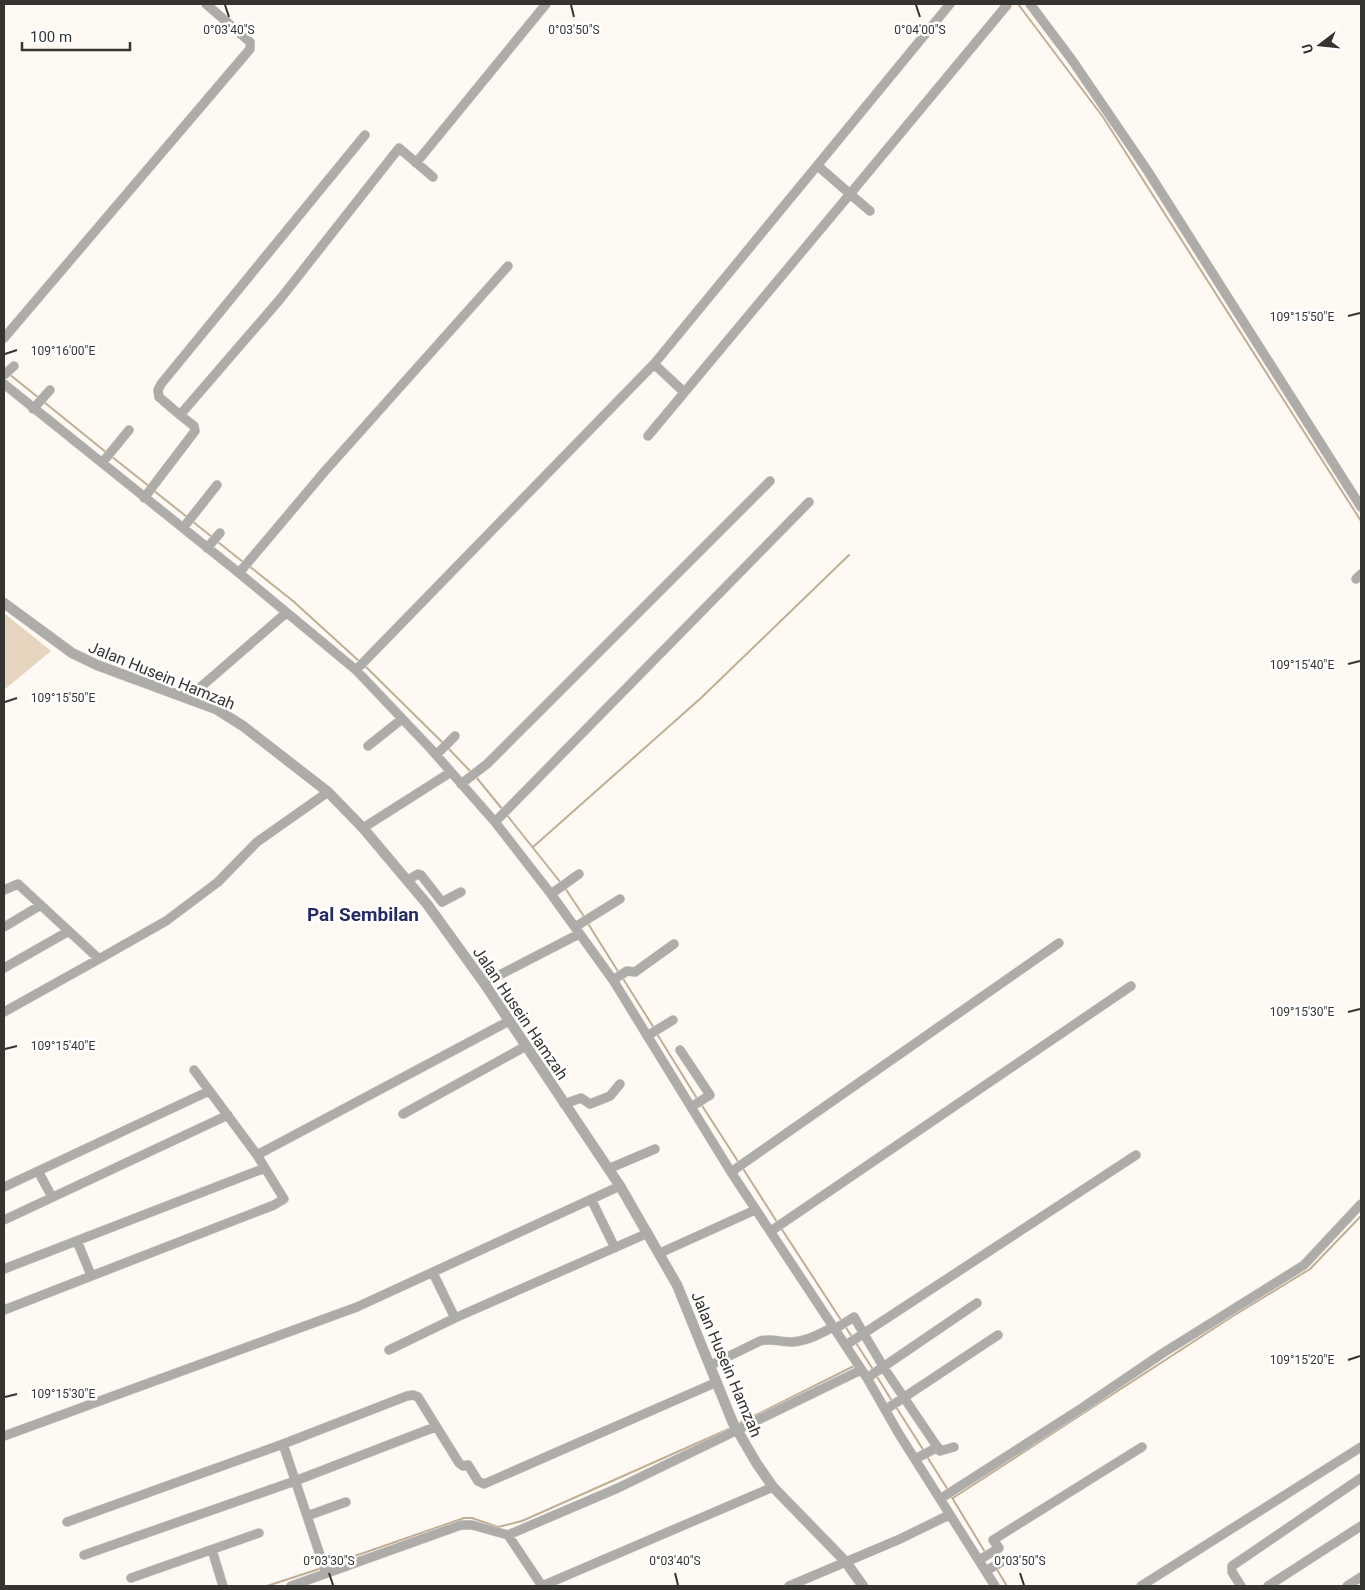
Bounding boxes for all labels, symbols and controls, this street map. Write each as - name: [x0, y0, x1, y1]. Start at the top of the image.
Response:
- scale bar: [22, 20, 130, 52]
- north arrow: [1295, 20, 1345, 70]
- text: 0°03'40"S: [203, 23, 255, 37]
- text: 0°03'50"S: [548, 23, 600, 37]
- text: 0°04'00"S: [894, 23, 946, 37]
- text: 100 m: [30, 28, 72, 46]
- text: U: [1299, 42, 1316, 55]
- text: 109°15'50"E: [1270, 310, 1334, 324]
- text: 109°16'00"E: [31, 344, 95, 358]
- street label: Jalan Husein Hamzah: [86, 637, 238, 714]
- text: 109°15'40"E: [1270, 658, 1334, 672]
- text: 109°15'50"E: [31, 691, 95, 705]
- district label: Pal Sembilan: [307, 903, 419, 926]
- street label: Jalan Husein Hamzah: [469, 943, 572, 1083]
- text: 109°15'30"E: [1270, 1005, 1334, 1019]
- text: 109°15'40"E: [31, 1039, 95, 1053]
- street label: Jalan Husein Hamzah: [687, 1289, 766, 1440]
- text: 109°15'20"E: [1270, 1353, 1334, 1367]
- text: 109°15'30"E: [31, 1387, 95, 1401]
- text: 0°03'30"S: [303, 1554, 355, 1568]
- text: 0°03'40"S: [649, 1554, 701, 1568]
- text: 0°03'50"S: [994, 1554, 1046, 1568]

